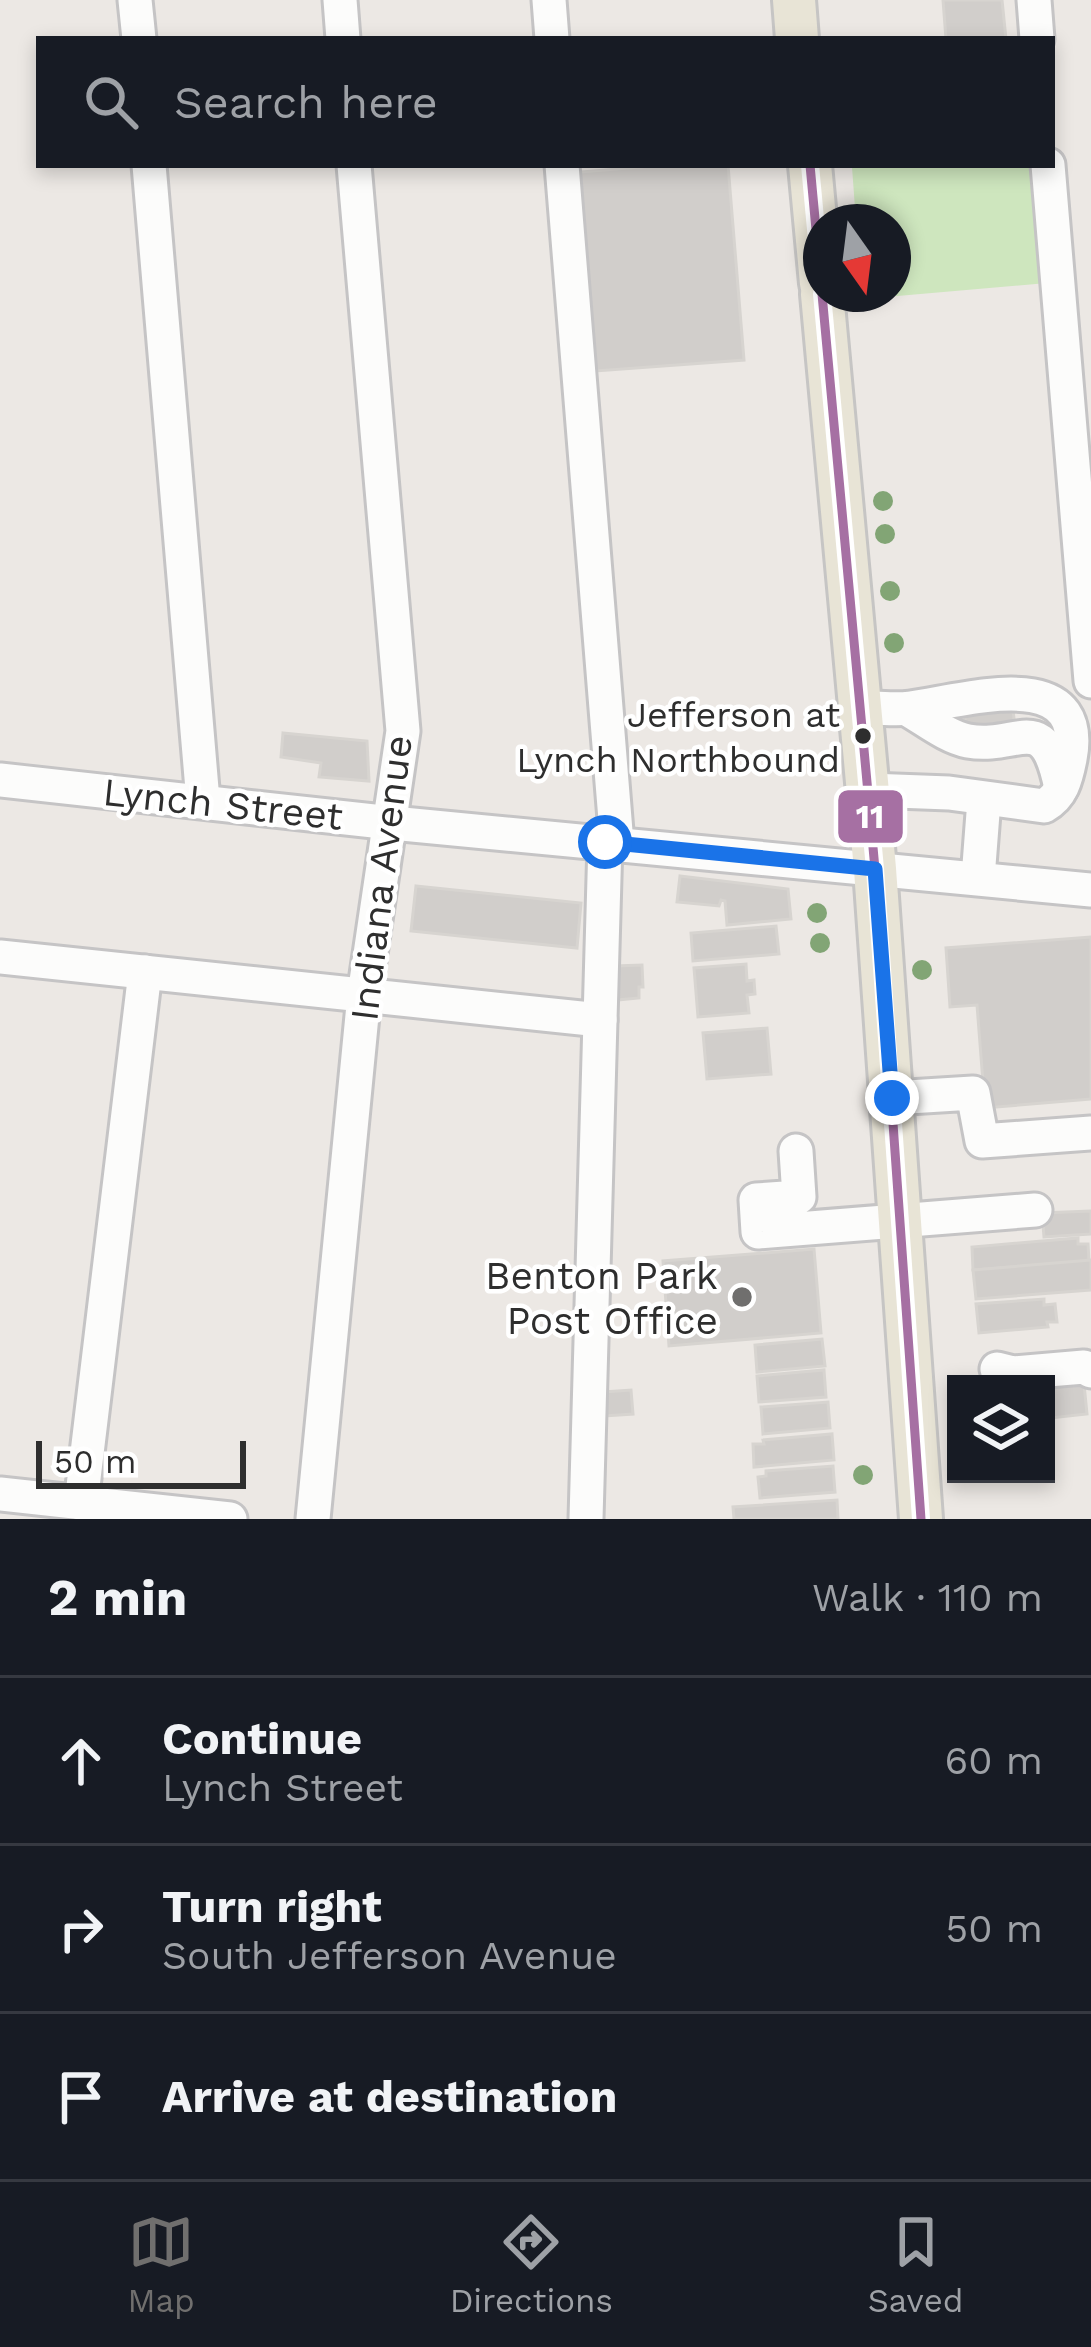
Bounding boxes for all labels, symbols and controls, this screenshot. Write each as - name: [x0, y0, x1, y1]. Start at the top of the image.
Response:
- search box: [36, 36, 1055, 168]
- icon: search: [78, 69, 144, 135]
- text: Search here: [174, 76, 438, 129]
- north arrow: [803, 204, 911, 312]
- place label: Jefferson at Lynch Northbound: [516, 694, 840, 781]
- marker: Jefferson at Lynch Northbound: [852, 725, 874, 747]
- street label: Indiana Avenue: [341, 733, 421, 1023]
- street label: Lynch Street: [101, 769, 345, 839]
- line badge: 11: [836, 788, 905, 845]
- text: 11: [856, 797, 884, 836]
- route start: [578, 815, 632, 869]
- route end: [865, 1071, 919, 1125]
- place label: Benton Park Post Office: [485, 1253, 718, 1343]
- marker: Benton Park Post Office: [729, 1284, 755, 1310]
- map controls: [947, 1375, 1055, 1483]
- button: layers: [947, 1375, 1055, 1483]
- scale bar: [36, 1435, 246, 1488]
- text: 50 m: [54, 1442, 136, 1481]
- text: 2 min: [48, 1568, 187, 1627]
- text: Walk · 110 m: [812, 1575, 1043, 1620]
- text: Continue: [162, 1712, 362, 1765]
- icon: ahead: [48, 1728, 114, 1794]
- text: 60 m: [945, 1738, 1043, 1783]
- text: Lynch Street: [162, 1765, 403, 1810]
- text: Turn right: [162, 1880, 382, 1933]
- icon: right: [48, 1896, 114, 1962]
- text: 50 m: [946, 1906, 1043, 1951]
- text: South Jefferson Avenue: [162, 1933, 617, 1978]
- icon: arrive: [48, 2064, 114, 2130]
- text: Arrive at destination: [162, 2070, 617, 2123]
- tab: Map: [127, 2209, 195, 2320]
- tab: Directions: [450, 2209, 613, 2320]
- tab: Saved: [868, 2209, 964, 2320]

